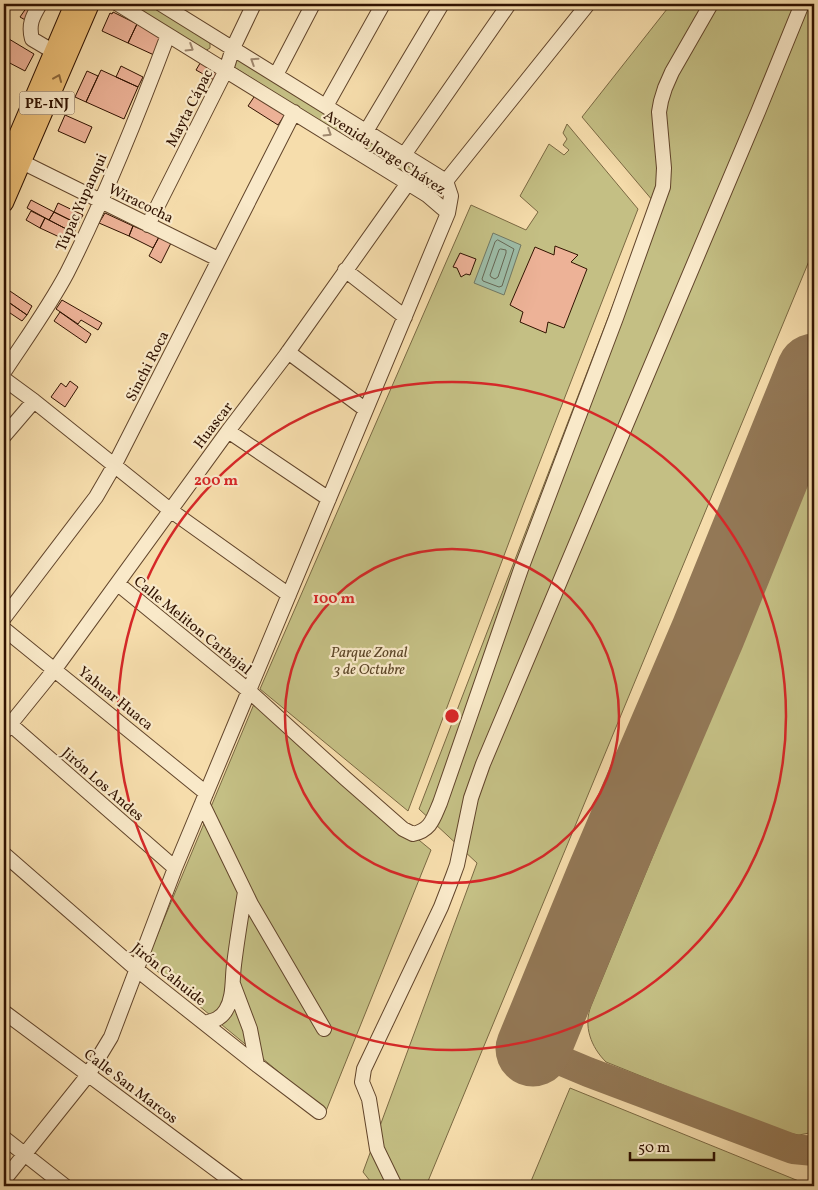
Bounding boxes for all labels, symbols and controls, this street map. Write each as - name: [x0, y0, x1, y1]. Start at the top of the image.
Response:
- one-way arrow: [184, 41, 193, 51]
- one-way arrow: [251, 58, 260, 68]
- street label: Mayta Cápac: [162, 66, 219, 151]
- one-way arrow: [52, 74, 63, 83]
- road number: PE-1NJ: [20, 92, 74, 115]
- street label: Avenida Jorge Chávez: [319, 106, 449, 201]
- one-way arrow: [322, 127, 331, 137]
- street label: Túpac Yupanqui: [51, 150, 113, 255]
- street label: Wiracocha: [104, 180, 177, 229]
- street label: Sinchi Roca: [122, 328, 175, 406]
- street label: Huascar: [190, 398, 239, 454]
- text: 200 m: [194, 471, 238, 492]
- street label: Calle Meliton Carbajal: [128, 572, 256, 680]
- text: 100 m: [313, 589, 356, 610]
- park label: Parque Zonal 3 de Octubre: [331, 643, 408, 681]
- street label: Yahuar Huaca: [73, 662, 157, 736]
- centre of rings: [443, 707, 461, 725]
- street label: Jirón Los Andes: [56, 743, 148, 827]
- street label: Jirón Cahuide: [126, 939, 210, 1012]
- street label: Calle San Marcos: [79, 1045, 181, 1130]
- scale bar: [630, 1130, 714, 1162]
- text: 50 m: [638, 1138, 670, 1159]

